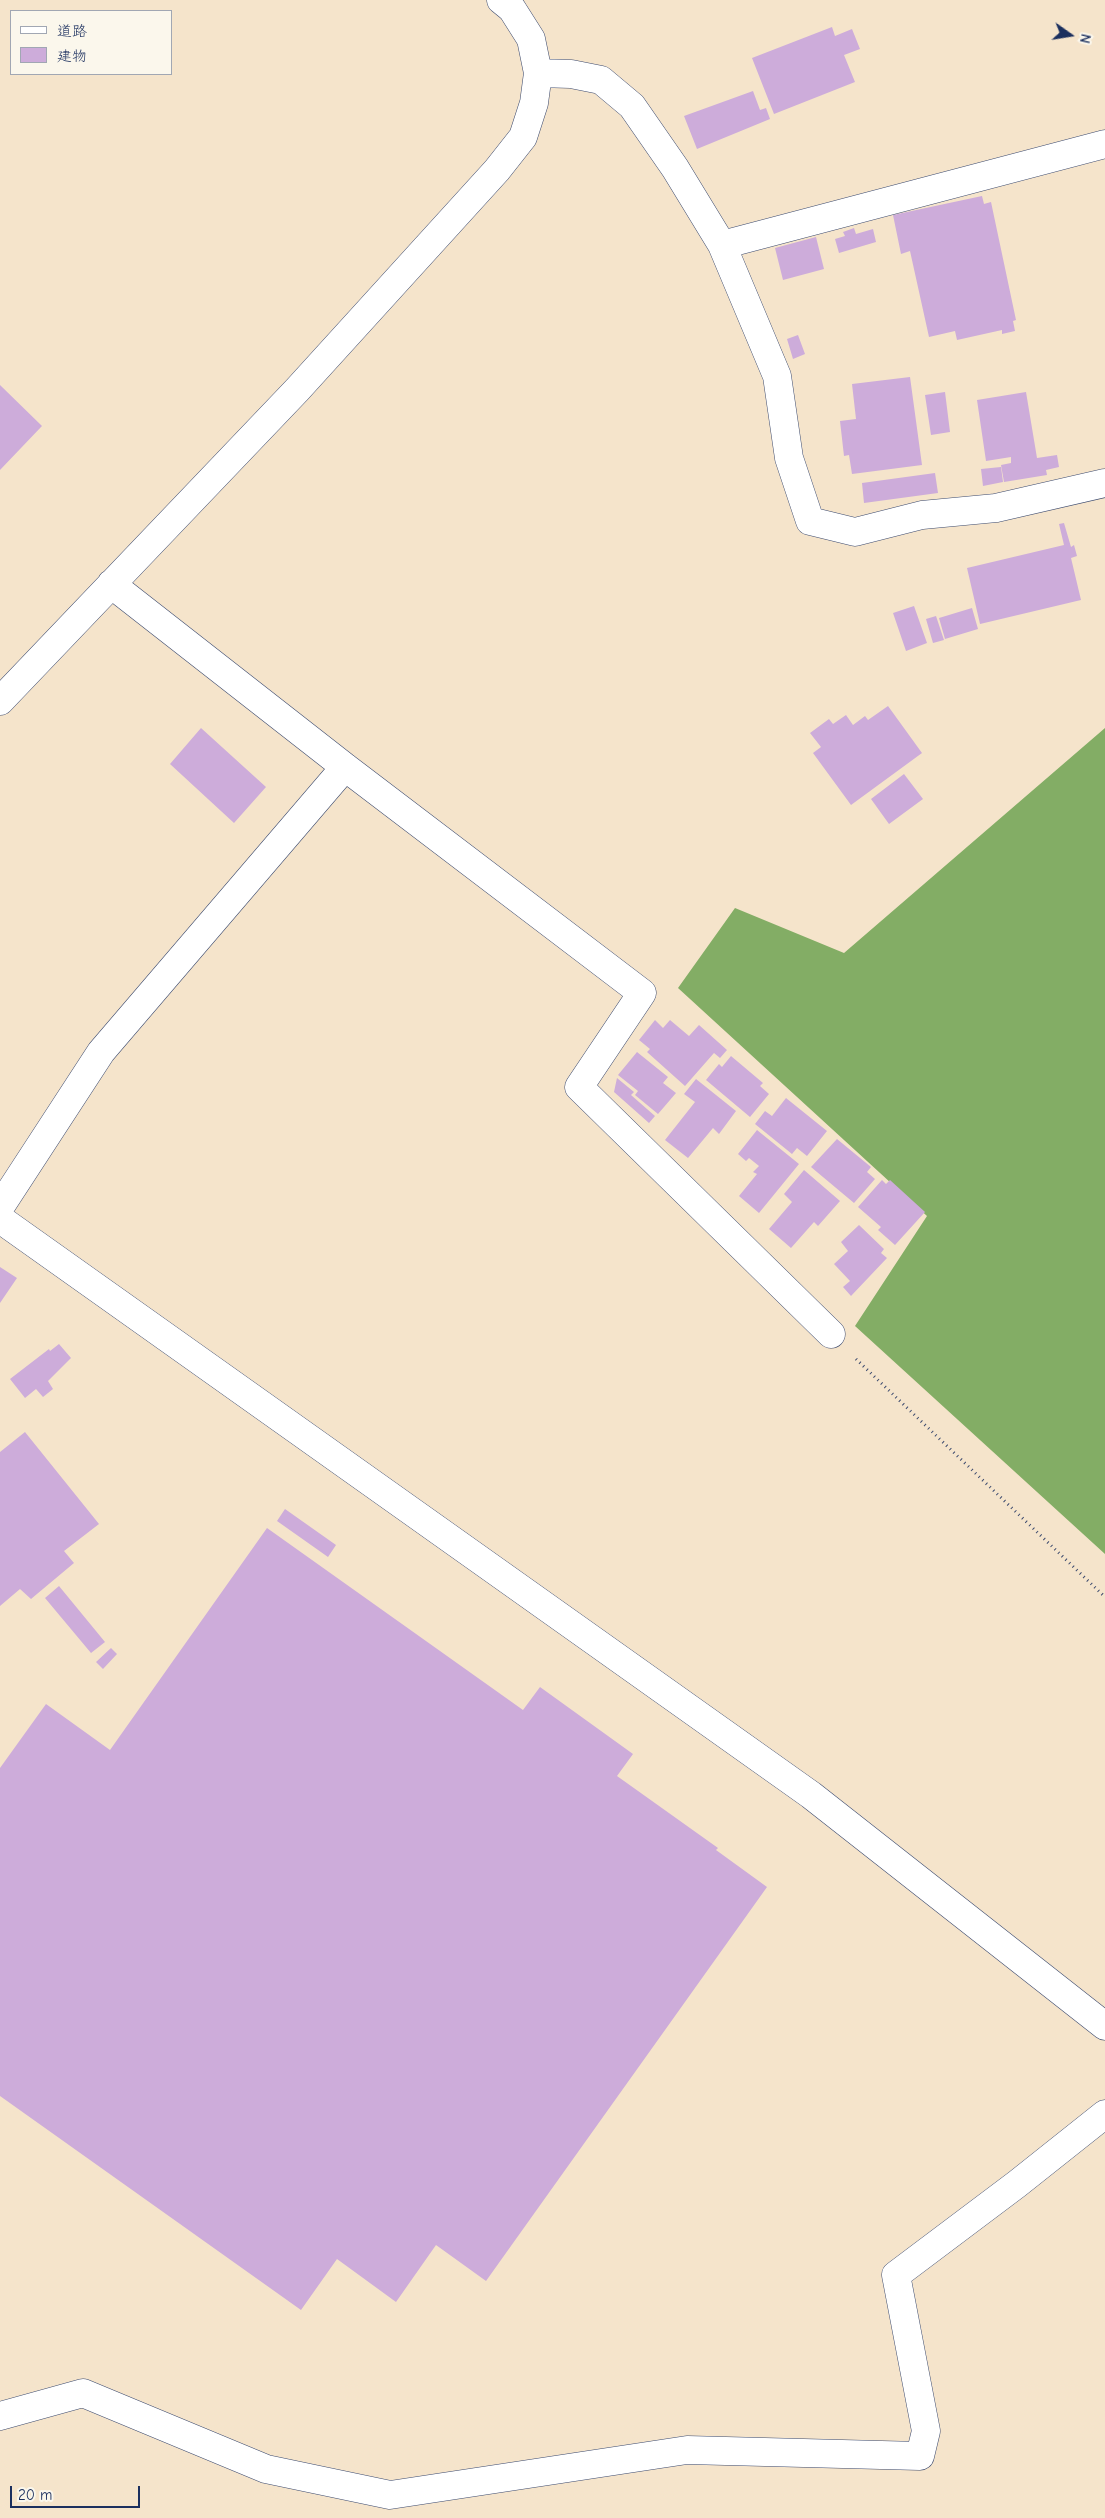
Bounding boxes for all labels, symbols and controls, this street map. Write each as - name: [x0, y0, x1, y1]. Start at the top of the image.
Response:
- legend: [10, 10, 172, 75]
- north arrow: [1045, 10, 1095, 60]
- text: 道路: [57, 22, 87, 40]
- text: N: [1076, 32, 1094, 45]
- text: 建物: [57, 47, 87, 65]
- scale bar: [12, 2476, 142, 2508]
- text: 20 m: [18, 2486, 52, 2504]

